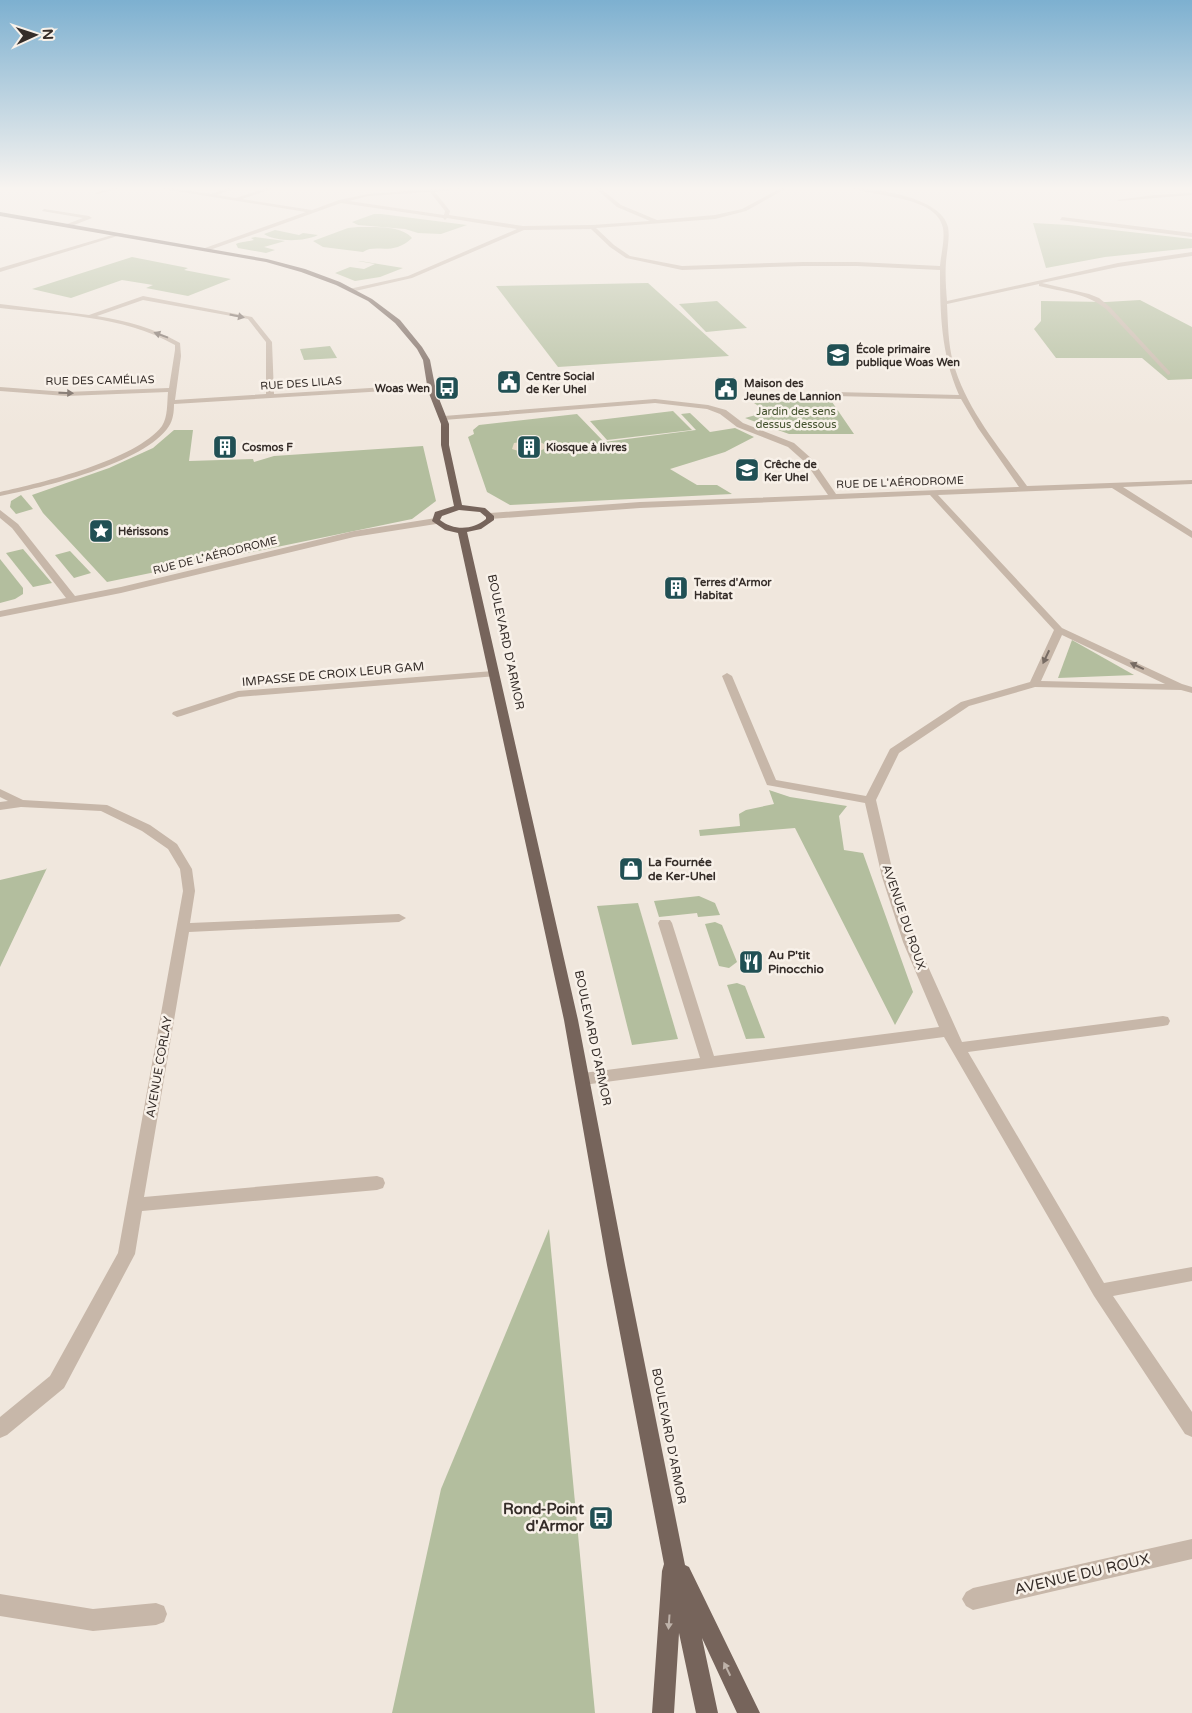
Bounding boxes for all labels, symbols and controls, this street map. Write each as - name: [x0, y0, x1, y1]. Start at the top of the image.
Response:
- north arrow: [10, 10, 60, 60]
- text: N: [39, 28, 56, 40]
- one-way arrow: [229, 312, 244, 320]
- one-way arrow: [153, 331, 168, 339]
- school or university icon: École primaire publique Woas Wen: [825, 342, 851, 368]
- place label: École primaire publique Woas Wen: [856, 342, 960, 370]
- public building icon: Centre Social de Ker Uhel: [496, 369, 522, 395]
- place label: Centre Social de Ker Uhel: [526, 370, 595, 396]
- street label: RUE DES CAMÉLIAS: [45, 372, 155, 388]
- street label: RUE DES LILAS: [260, 374, 342, 393]
- bus stop icon: Woas Wen: [434, 375, 460, 401]
- public building icon: Maison des Jeunes de Lannion: [713, 376, 739, 402]
- place label: Maison des Jeunes de Lannion: [743, 377, 841, 403]
- place label: Woas Wen: [375, 382, 430, 395]
- one-way arrow: [58, 389, 74, 397]
- park label: Jardin des sens dessus dessous: [756, 405, 836, 431]
- building icon: Cosmos F: [212, 434, 238, 460]
- building icon: Kiosque à livres: [516, 434, 542, 460]
- place label: Cosmos F: [242, 441, 293, 454]
- place label: Kiosque à livres: [546, 441, 627, 455]
- school or university icon: Crêche de Ker Uhel: [734, 457, 760, 483]
- place label: Crêche de Ker Uhel: [764, 458, 817, 484]
- street label: RUE DE L'AÉRODROME: [836, 473, 964, 491]
- place icon: Hérissons: [88, 518, 114, 544]
- place label: Hérissons: [118, 525, 169, 538]
- street label: RUE DE L'AÉRODROME: [151, 533, 279, 577]
- street label: BOULEVARD D'ARMOR: [485, 573, 527, 711]
- building icon: Terres d'Armor Habitat: [663, 575, 689, 601]
- place label: Terres d'Armor Habitat: [693, 576, 772, 602]
- one-way arrow: [1042, 650, 1050, 664]
- street label: IMPASSE DE CROIX LEUR GAM: [241, 659, 425, 689]
- one-way arrow: [1130, 662, 1144, 670]
- place label: La Fournée de Ker-Uhel: [648, 855, 716, 883]
- shop icon: La Fournée de Ker-Uhel: [618, 856, 644, 882]
- street label: AVENUE DU ROUX: [879, 862, 929, 972]
- place label: Au P'tit Pinocchio: [768, 948, 824, 976]
- restaurant icon: Au P'tit Pinocchio: [738, 949, 764, 975]
- street label: BOULEVARD D'ARMOR: [572, 969, 614, 1107]
- street label: AVENUE CORLAY: [143, 1015, 175, 1119]
- street label: BOULEVARD D'ARMOR: [649, 1367, 689, 1505]
- place label: Rond-Point d'Armor: [503, 1500, 584, 1535]
- bus stop icon: Rond-Point d'Armor: [588, 1505, 614, 1531]
- street label: AVENUE DU ROUX: [1013, 1550, 1151, 1598]
- one-way arrow: [665, 1615, 673, 1631]
- one-way arrow: [723, 1662, 731, 1676]

